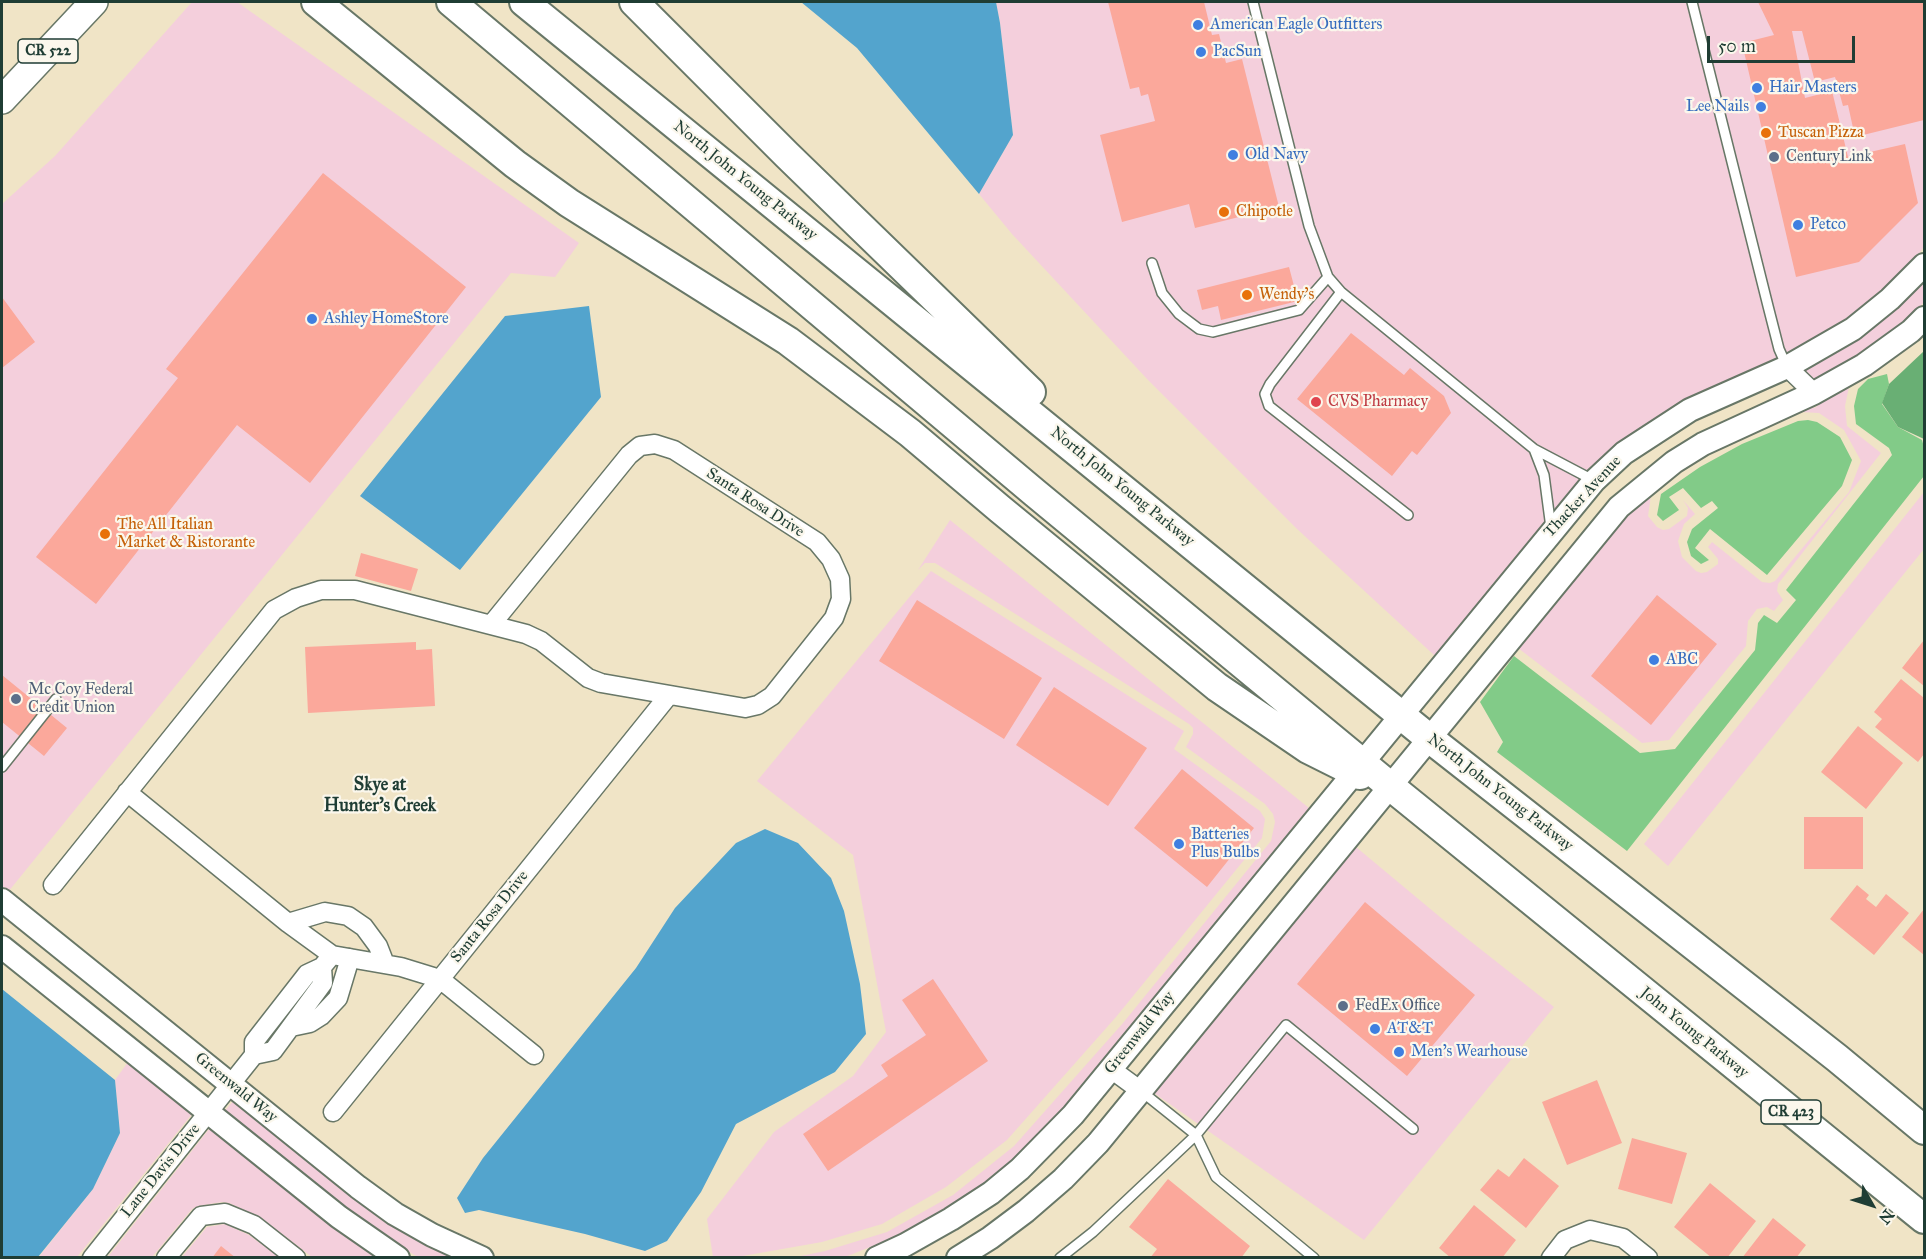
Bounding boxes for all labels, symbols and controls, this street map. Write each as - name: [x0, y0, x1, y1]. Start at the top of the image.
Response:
- place label: American Eagle Outfitters: [1210, 15, 1382, 35]
- marker: American Eagle Outfitters: [1191, 18, 1205, 32]
- scale bar: [1710, 24, 1858, 62]
- text: 50 m: [1718, 35, 1756, 57]
- road number: CR 522: [18, 39, 78, 63]
- place label: PacSun: [1213, 42, 1262, 62]
- marker: PacSun: [1194, 45, 1208, 59]
- place label: Hair Masters: [1769, 78, 1857, 98]
- marker: Hair Masters: [1750, 81, 1764, 95]
- place label: Lee Nails: [1686, 97, 1749, 117]
- marker: Lee Nails: [1754, 100, 1768, 114]
- street label: North John Young Parkway: [669, 117, 821, 245]
- place label: Tuscan Pizza: [1778, 123, 1864, 143]
- marker: Tuscan Pizza: [1759, 126, 1773, 140]
- place label: Old Navy: [1245, 145, 1308, 165]
- place label: CenturyLink: [1786, 147, 1872, 167]
- marker: Old Navy: [1226, 148, 1240, 162]
- marker: CenturyLink: [1767, 150, 1781, 164]
- place label: Chipotle: [1236, 202, 1293, 222]
- marker: Chipotle: [1217, 205, 1231, 219]
- place label: Petco: [1810, 215, 1846, 235]
- marker: Petco: [1791, 218, 1805, 232]
- place label: Wendy's: [1259, 285, 1314, 305]
- marker: Wendy's: [1240, 288, 1254, 302]
- place label: Ashley HomeStore: [324, 309, 449, 329]
- marker: Ashley HomeStore: [305, 312, 319, 326]
- place label: CVS Pharmacy: [1328, 392, 1428, 412]
- marker: CVS Pharmacy: [1309, 395, 1323, 409]
- street label: North John Young Parkway: [1046, 423, 1198, 551]
- street label: Thacker Avenue: [1540, 452, 1626, 542]
- street label: Santa Rosa Drive: [702, 464, 808, 542]
- place label: The All Italian Market & Ristorante: [117, 515, 255, 553]
- marker: The All Italian Market & Ristorante: [98, 527, 112, 541]
- place label: ABC: [1666, 650, 1698, 670]
- marker: ABC: [1647, 653, 1661, 667]
- place label: Mc Coy Federal Credit Union: [28, 680, 133, 718]
- marker: Mc Coy Federal Credit Union: [9, 692, 23, 706]
- street label: North John Young Parkway: [1423, 730, 1577, 856]
- district label: Skye at Hunter's Creek: [324, 775, 436, 818]
- place label: Batteries Plus Bulbs: [1191, 825, 1259, 863]
- marker: Batteries Plus Bulbs: [1172, 837, 1186, 851]
- street label: Santa Rosa Drive: [447, 867, 533, 967]
- street label: John Young Parkway: [1636, 983, 1752, 1083]
- street label: Greenwald Way: [1101, 988, 1179, 1078]
- place label: FedEx Office: [1355, 996, 1440, 1016]
- marker: FedEx Office: [1336, 999, 1350, 1013]
- place label: AT&T: [1387, 1019, 1433, 1039]
- marker: AT&T: [1368, 1022, 1382, 1036]
- place label: Men's Wearhouse: [1411, 1042, 1528, 1062]
- marker: Men's Wearhouse: [1392, 1045, 1406, 1059]
- street label: Greenwald Way: [191, 1049, 281, 1127]
- road number: CR 423: [1761, 1100, 1821, 1124]
- street label: Lane Davis Drive: [117, 1120, 205, 1222]
- north arrow: [1842, 1175, 1902, 1235]
- text: N: [1875, 1205, 1898, 1228]

